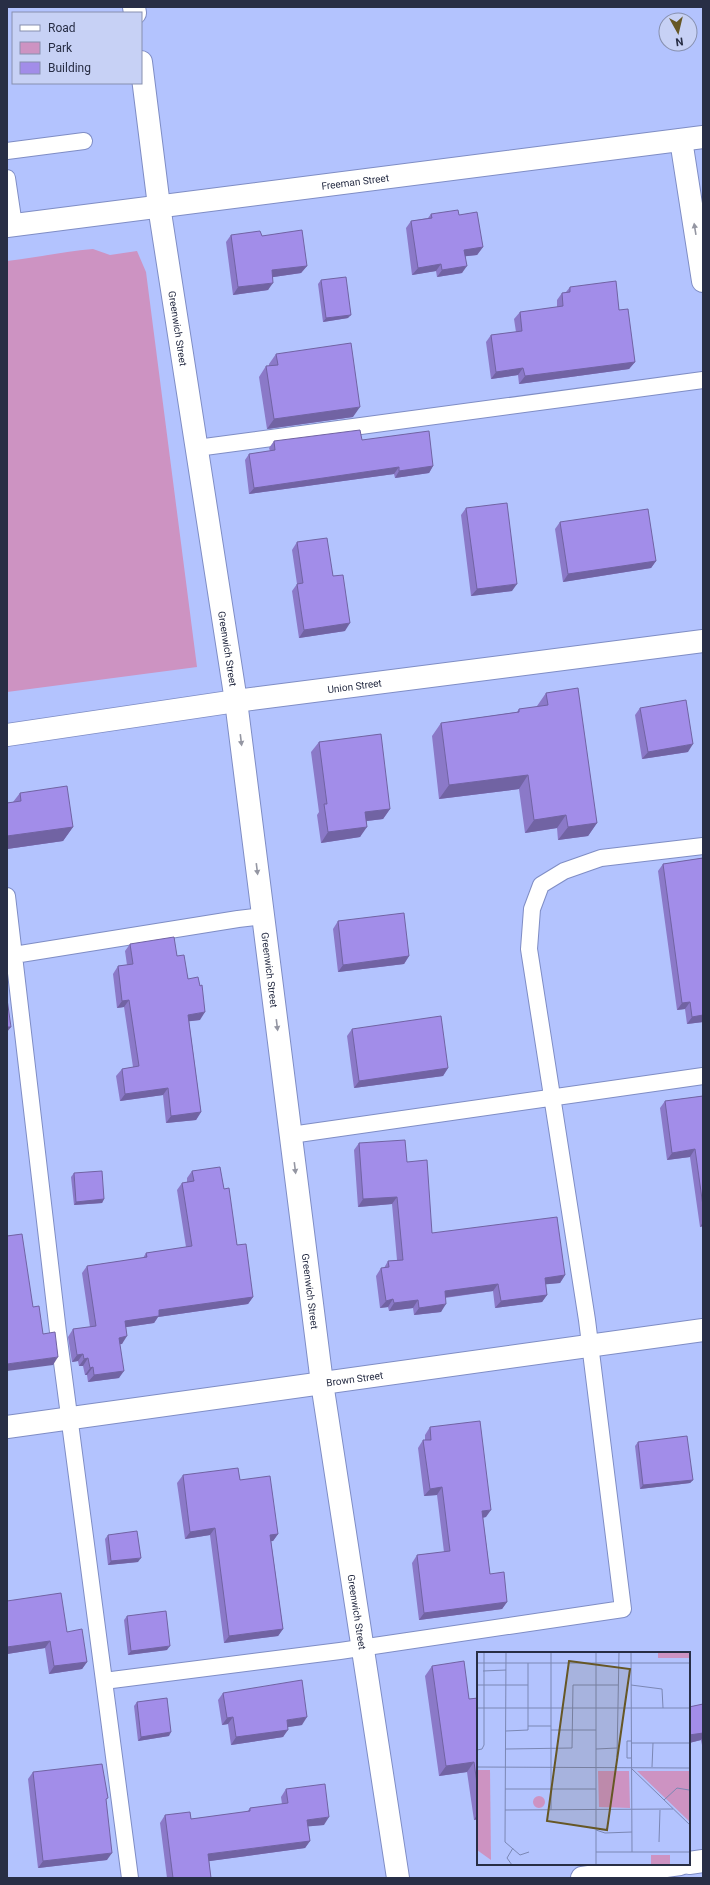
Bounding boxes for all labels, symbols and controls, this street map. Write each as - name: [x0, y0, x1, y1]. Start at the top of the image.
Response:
- legend: [12, 12, 142, 84]
- north arrow: [658, 12, 698, 52]
- text: Road: [48, 21, 76, 35]
- text: N: [674, 34, 684, 48]
- text: Park: [48, 41, 73, 55]
- text: Building: [48, 61, 91, 75]
- street label: Freeman Street: [321, 172, 390, 192]
- one-way arrow: [692, 223, 698, 235]
- street label: Greenwich Street: [166, 290, 189, 367]
- street label: Greenwich Street: [216, 610, 239, 687]
- street label: Union Street: [327, 677, 382, 695]
- one-way arrow: [238, 734, 244, 746]
- one-way arrow: [254, 863, 260, 875]
- street label: Greenwich Street: [259, 932, 280, 1008]
- one-way arrow: [274, 1019, 280, 1032]
- one-way arrow: [292, 1162, 298, 1174]
- street label: Greenwich Street: [300, 1253, 320, 1330]
- street label: Brown Street: [326, 1370, 384, 1388]
- street label: Greenwich Street: [345, 1574, 368, 1650]
- inset map: [477, 1652, 690, 1865]

